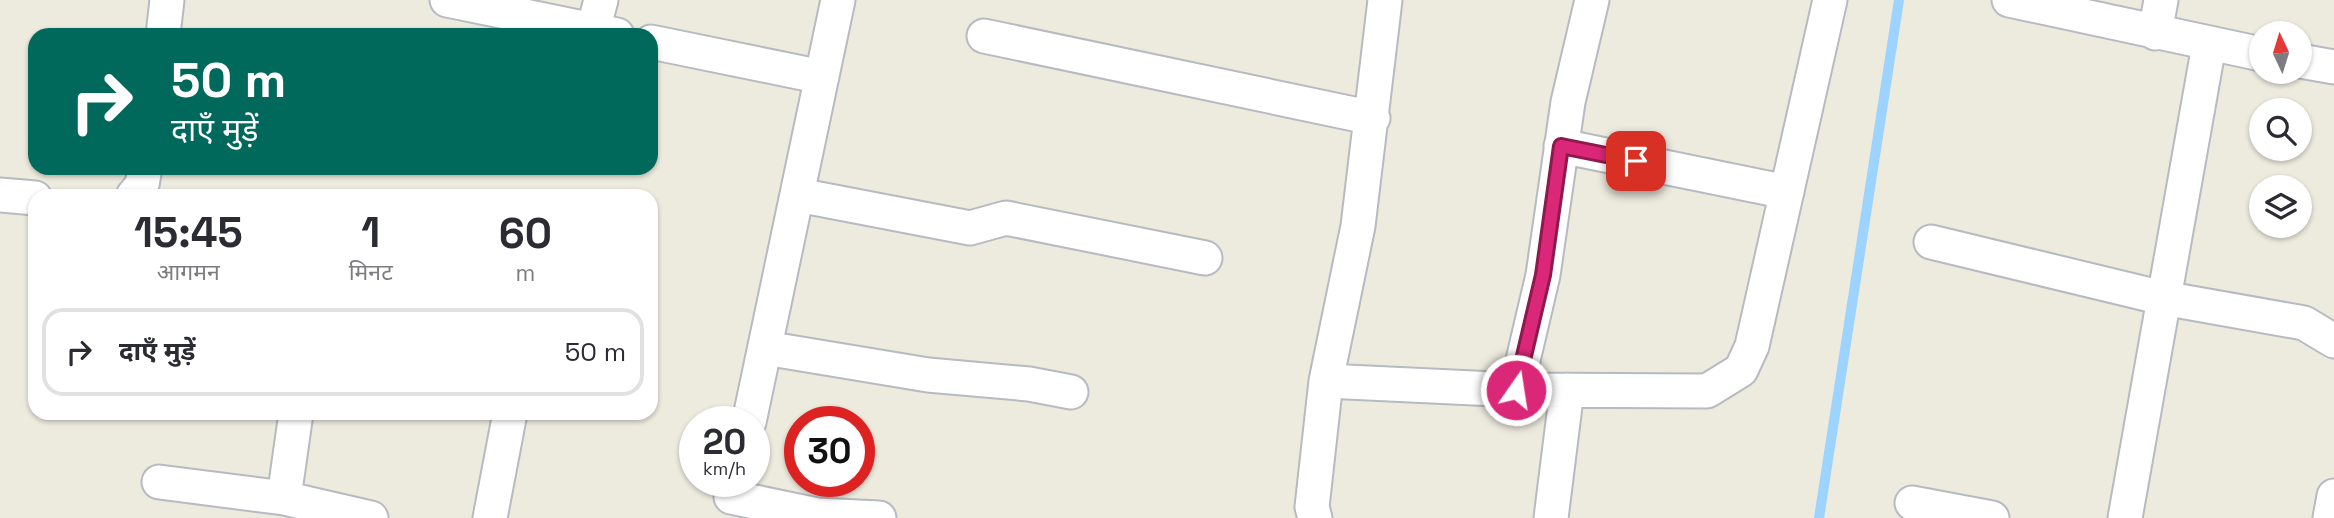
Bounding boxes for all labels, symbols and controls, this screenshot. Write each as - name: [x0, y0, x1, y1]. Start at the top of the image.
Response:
- north arrow: [2249, 21, 2312, 84]
- map controls: [2249, 21, 2312, 238]
- text: 50 m: [171, 49, 286, 111]
- icon: right: [56, 56, 147, 147]
- button: search: [2249, 98, 2312, 161]
- text: दाएँ मुड़ें: [171, 110, 258, 150]
- pin: [1606, 131, 1666, 191]
- icon: arrive: [1617, 142, 1655, 180]
- button: layers: [2249, 175, 2312, 238]
- text: 15:45: [134, 206, 243, 259]
- text: 1: [361, 206, 380, 259]
- text: 60: [499, 207, 552, 260]
- text: आगमन: [157, 257, 220, 287]
- text: मिनट: [349, 257, 393, 287]
- text: m: [515, 258, 535, 288]
- icon: right: [60, 333, 98, 371]
- text: दाएँ मुड़ें: [119, 334, 195, 368]
- text: 50 m: [565, 335, 626, 369]
- position arrow: [1479, 353, 1553, 427]
- speed limit sign: 30: [784, 406, 875, 497]
- text: 20: [703, 420, 746, 464]
- text: km/h: [703, 457, 746, 480]

